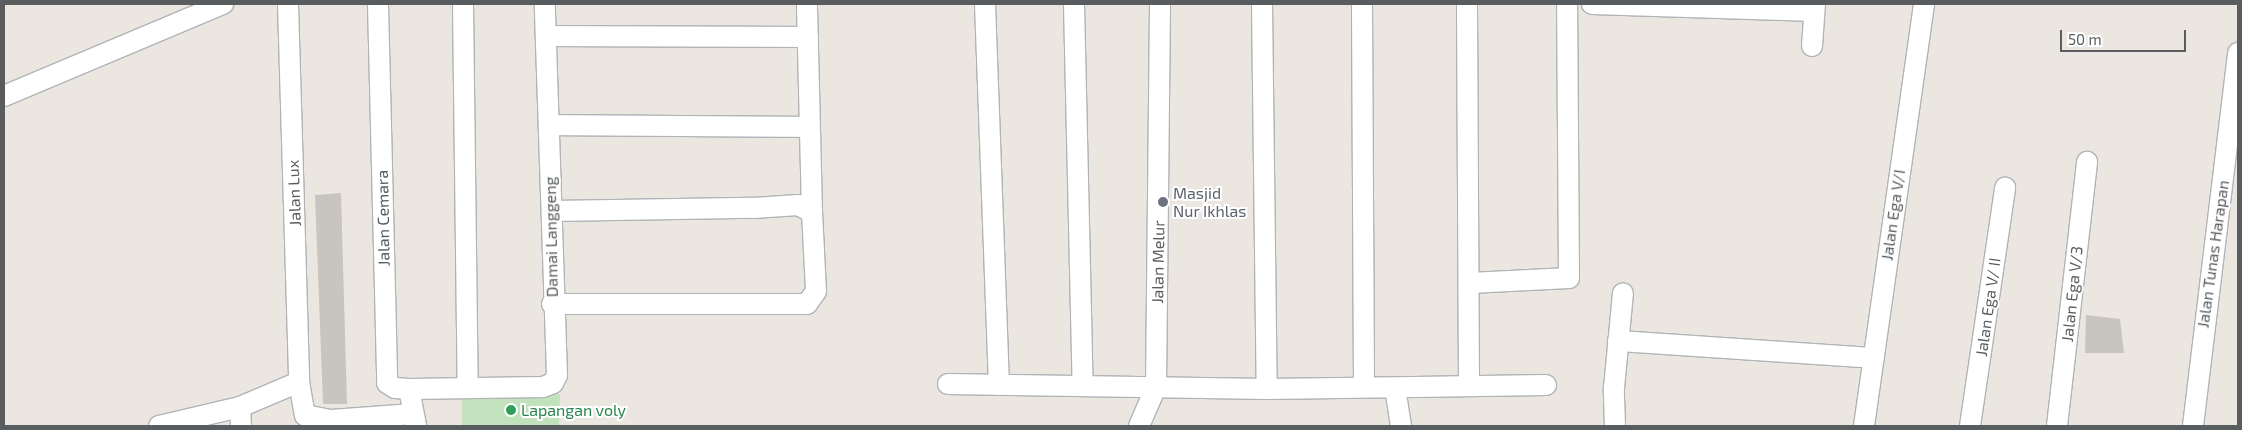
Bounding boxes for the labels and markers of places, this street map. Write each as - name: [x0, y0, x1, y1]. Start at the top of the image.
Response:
- place label: Masjid Nur Ikhlas: [1173, 183, 1247, 221]
- marker: Masjid Nur Ikhlas: [1157, 196, 1169, 208]
- place label: Lapangan voly: [521, 400, 626, 420]
- marker: Lapangan voly: [505, 404, 517, 416]

